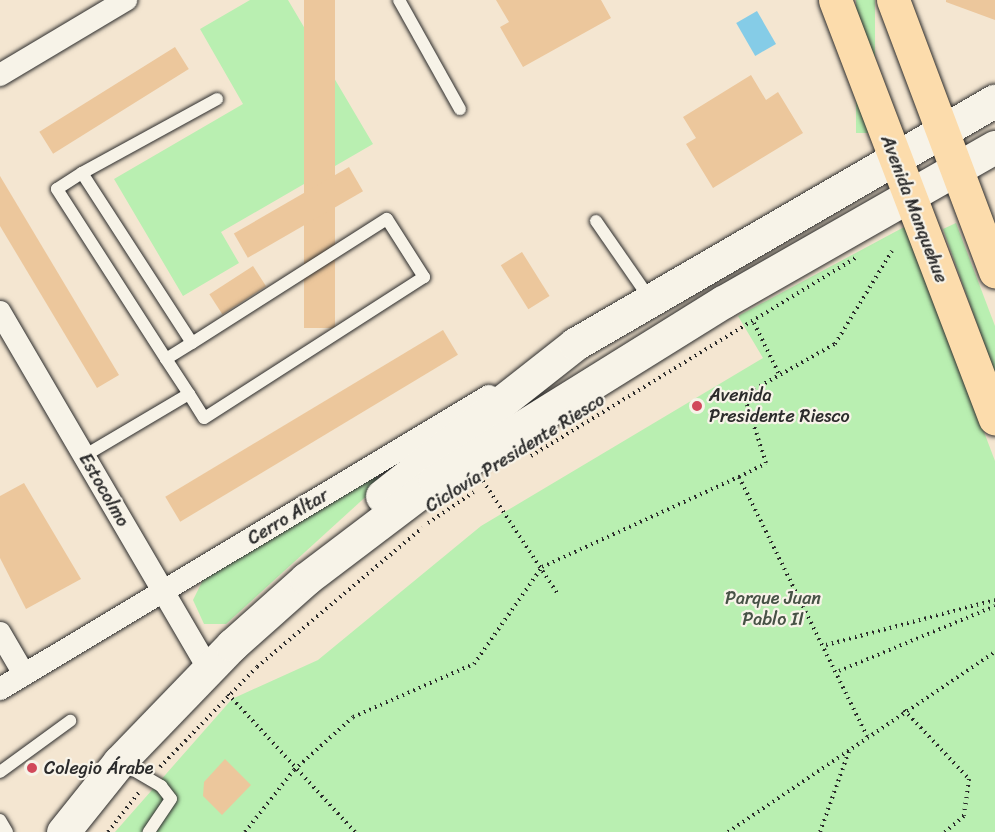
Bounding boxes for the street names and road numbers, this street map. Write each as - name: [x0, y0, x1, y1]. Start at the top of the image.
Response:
- street label: Avenida Manquehue: [876, 132, 952, 286]
- street label: Ciclovía Presidente Riesco: [421, 389, 609, 517]
- street label: Estocolmo: [74, 449, 134, 531]
- street label: Cerro Altar: [244, 484, 332, 550]

